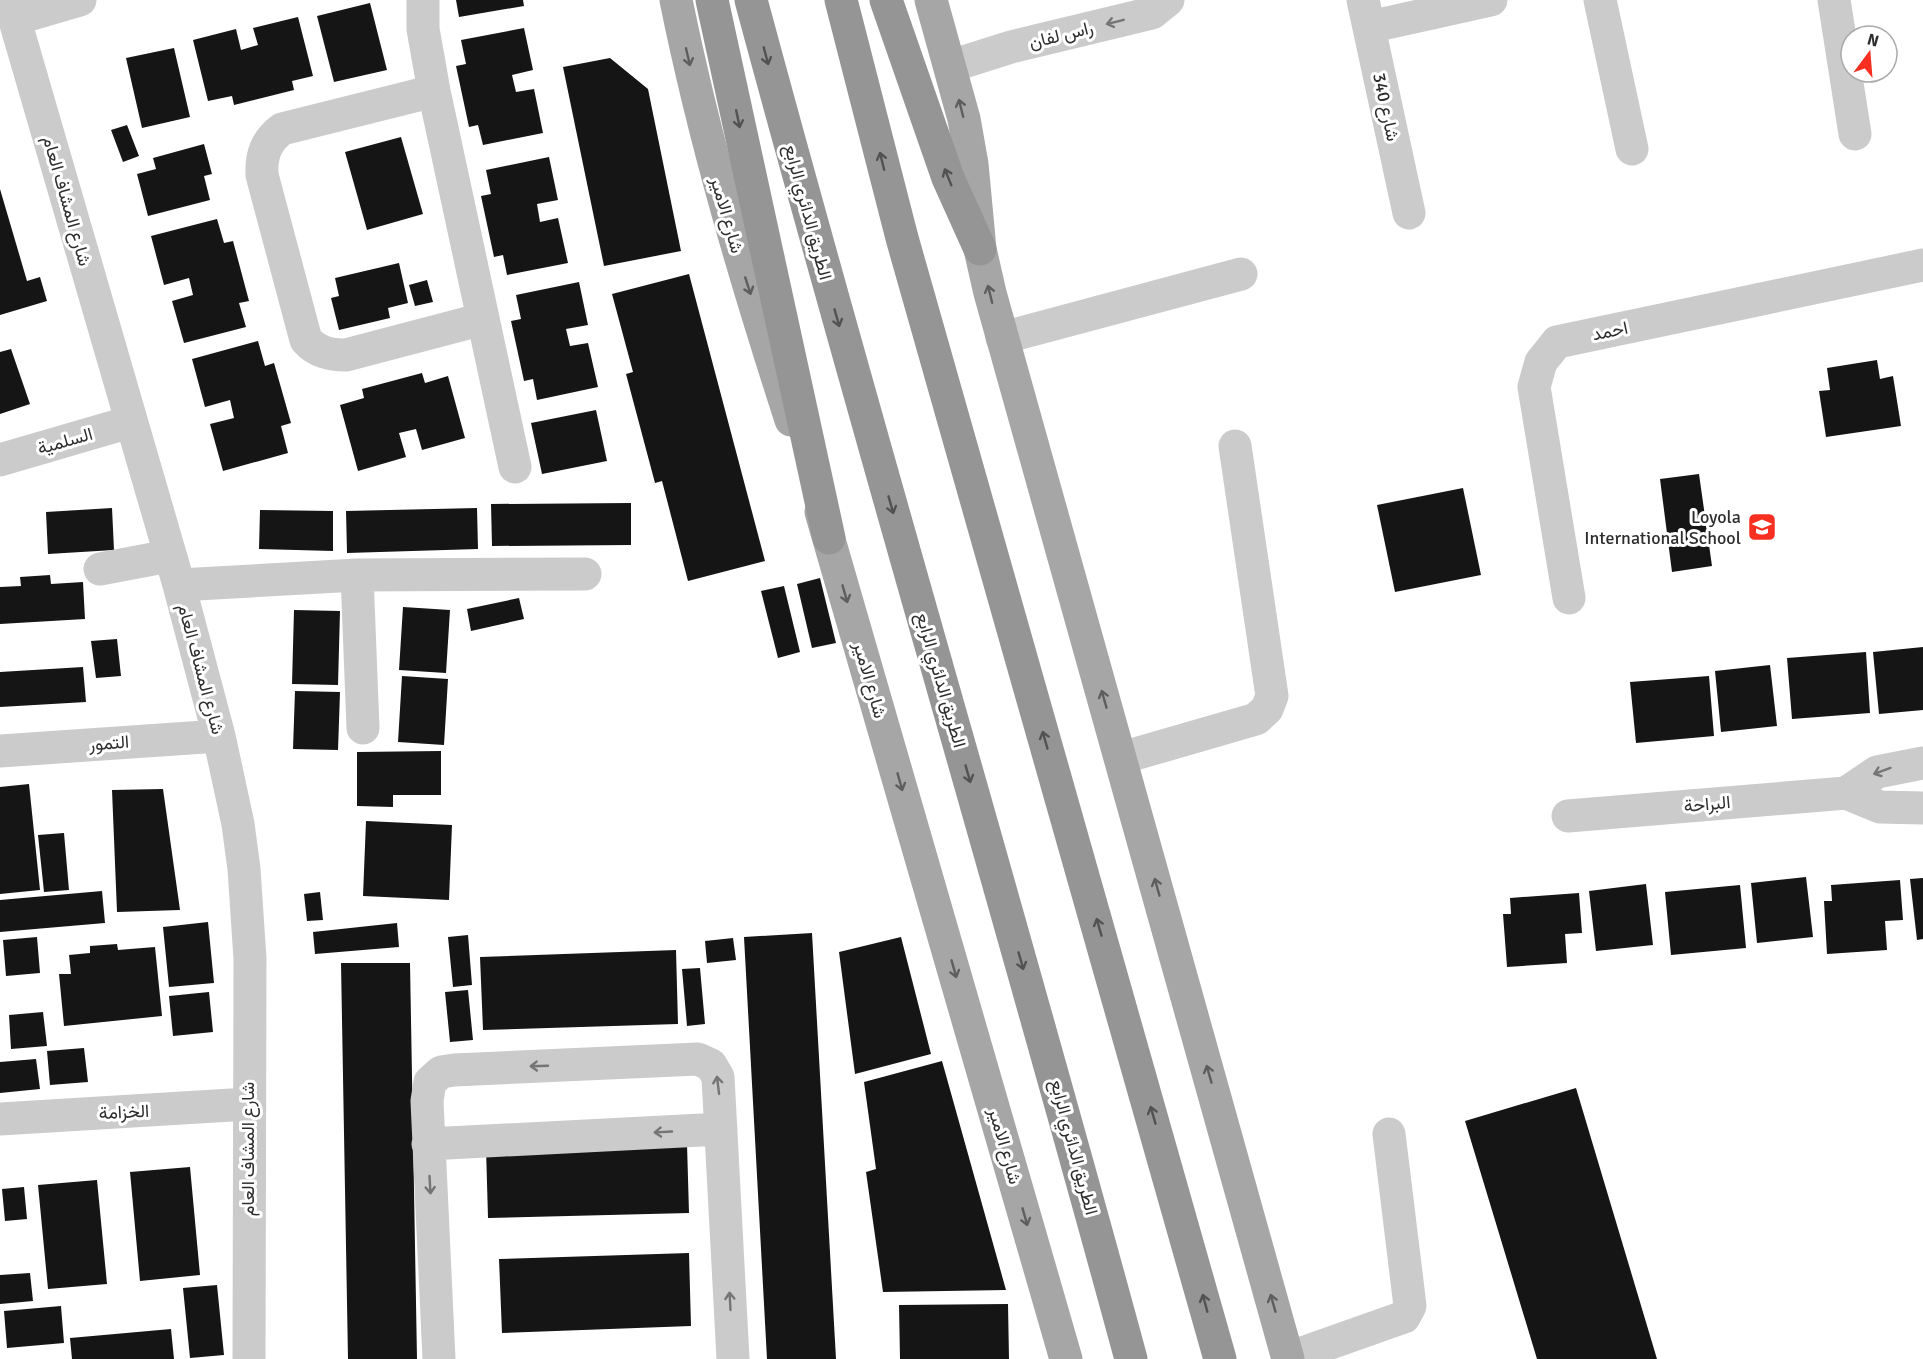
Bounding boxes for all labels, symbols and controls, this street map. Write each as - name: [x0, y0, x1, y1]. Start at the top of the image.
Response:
- street label: راس لفان: [1027, 16, 1095, 54]
- one-way arrow: [1106, 16, 1125, 28]
- north arrow: [1839, 24, 1899, 84]
- text: N: [1865, 29, 1881, 52]
- one-way arrow: [682, 47, 694, 66]
- one-way arrow: [760, 47, 772, 66]
- street label: شارع 340: [1367, 71, 1404, 143]
- one-way arrow: [955, 99, 967, 118]
- one-way arrow: [732, 109, 744, 128]
- street label: شارع المشاف العام: [37, 133, 96, 269]
- street label: الطريق الدائري الرابع: [775, 142, 837, 283]
- one-way arrow: [876, 152, 888, 171]
- one-way arrow: [942, 168, 953, 187]
- street label: شارع الامير: [704, 173, 748, 256]
- one-way arrow: [743, 276, 754, 295]
- one-way arrow: [984, 285, 996, 304]
- one-way arrow: [832, 308, 843, 327]
- street label: احمد: [1590, 316, 1630, 346]
- street label: السلمية: [35, 423, 95, 459]
- one-way arrow: [886, 496, 897, 515]
- place label: Loyola International School: [1584, 506, 1741, 549]
- school or university icon: Loyola International School: [1746, 511, 1778, 543]
- one-way arrow: [840, 584, 851, 603]
- street label: شارع المشاف العام: [172, 601, 229, 737]
- street label: الطريق الدائري الرابع: [907, 610, 971, 751]
- street label: شارع الامير: [847, 638, 891, 721]
- one-way arrow: [1098, 690, 1109, 709]
- street label: التمور: [87, 731, 130, 755]
- one-way arrow: [1039, 731, 1050, 750]
- one-way arrow: [962, 764, 974, 783]
- one-way arrow: [1873, 766, 1892, 777]
- one-way arrow: [894, 772, 906, 791]
- street label: البراحة: [1683, 791, 1731, 817]
- one-way arrow: [1150, 877, 1162, 896]
- one-way arrow: [1093, 918, 1104, 937]
- one-way arrow: [1016, 951, 1027, 970]
- one-way arrow: [949, 959, 960, 978]
- one-way arrow: [529, 1061, 549, 1072]
- one-way arrow: [1203, 1065, 1214, 1084]
- one-way arrow: [712, 1076, 723, 1095]
- street label: الطريق الدائري الرابع: [1041, 1077, 1103, 1218]
- street label: شارع المشاف العام: [237, 1082, 260, 1216]
- street label: الخزامة: [98, 1100, 150, 1124]
- street label: شارع الامير: [982, 1104, 1026, 1187]
- one-way arrow: [1147, 1106, 1158, 1125]
- one-way arrow: [653, 1127, 673, 1138]
- one-way arrow: [425, 1175, 436, 1194]
- one-way arrow: [1020, 1207, 1031, 1226]
- one-way arrow: [725, 1291, 736, 1311]
- one-way arrow: [1199, 1293, 1210, 1312]
- one-way arrow: [1266, 1294, 1278, 1313]

